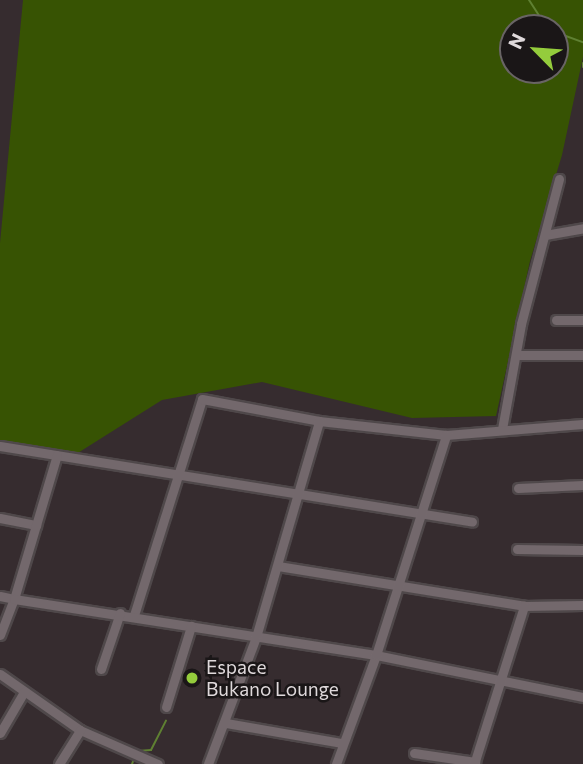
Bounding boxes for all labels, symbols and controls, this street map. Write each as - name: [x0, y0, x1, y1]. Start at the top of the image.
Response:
- north arrow: [499, 14, 569, 84]
- text: N: [503, 29, 530, 52]
- place label: Espace Bukano Lounge: [206, 656, 339, 700]
- marker: Espace Bukano Lounge: [184, 670, 200, 686]

